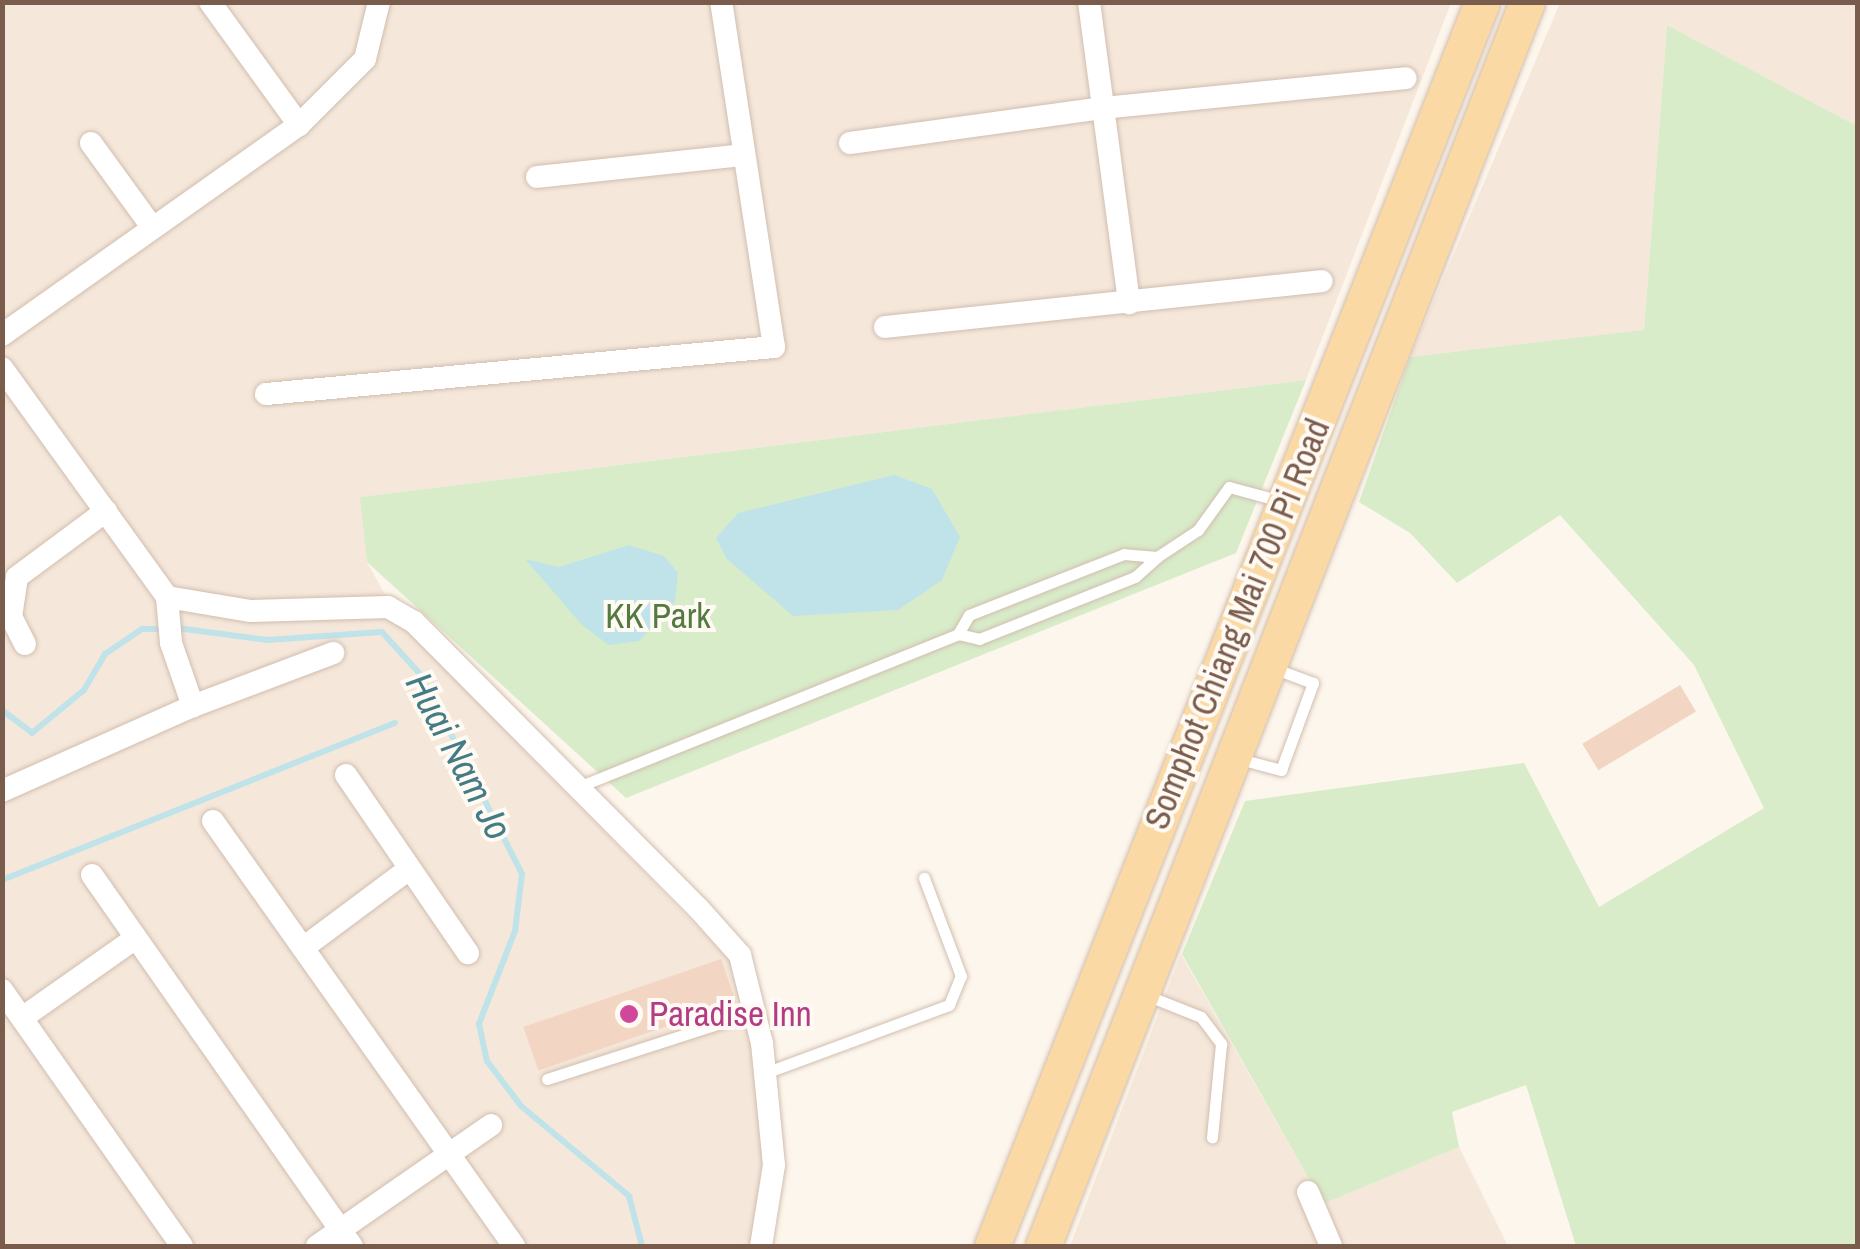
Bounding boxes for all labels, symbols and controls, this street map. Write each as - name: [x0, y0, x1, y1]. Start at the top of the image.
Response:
- street label: Somphot Chiang Mai 700 Pi Road: [1135, 413, 1339, 835]
- park label: KK Park: [605, 595, 711, 637]
- water label: Huai Nam Jo: [396, 665, 522, 847]
- place label: Paradise Inn: [649, 993, 812, 1035]
- marker: Paradise Inn: [618, 1003, 640, 1025]

